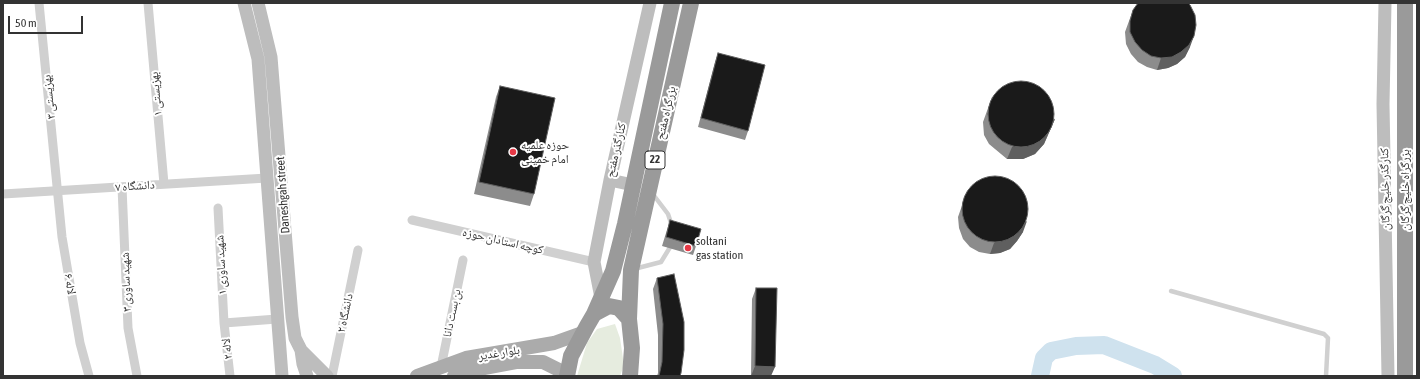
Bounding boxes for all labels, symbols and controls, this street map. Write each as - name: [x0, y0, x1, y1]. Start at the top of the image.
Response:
- scale bar: [10, 8, 85, 34]
- text: 50 m: [15, 16, 37, 30]
- street label: ۱ بهزیستی: [147, 71, 165, 117]
- street label: ۳ بهزیستی: [40, 74, 58, 120]
- street label: بزرگراه مفتح: [653, 85, 679, 141]
- street label: کنارگذر مفتح: [603, 121, 629, 179]
- place label: حوزه علمیه امام خمینی: [521, 138, 569, 166]
- marker: حوزه علمیه امام خمینی: [508, 147, 518, 157]
- street label: کنارگذر خلیج گرگان: [1377, 148, 1393, 230]
- street label: بزرگراه خلیج گرگان: [1398, 149, 1412, 231]
- road number: 22: [645, 151, 665, 169]
- street label: Daneshgah street: [273, 156, 293, 234]
- street label: ۷ دانشگاه: [115, 177, 155, 195]
- street label: کوچه استادان حوزه: [461, 225, 545, 257]
- place label: soltani gas station: [696, 234, 743, 262]
- street label: ۱ شهید ساوری: [212, 235, 230, 295]
- marker: soltani gas station: [683, 243, 693, 253]
- street label: ۳ شهید ساوری: [118, 252, 134, 312]
- street label: لاله ۶: [61, 272, 79, 296]
- street label: بن بست دانا: [440, 288, 464, 338]
- street label: دانشگاه ۲: [334, 292, 356, 334]
- street label: ۲ لاله: [219, 338, 235, 360]
- street label: بلوار غدیر: [477, 343, 521, 363]

